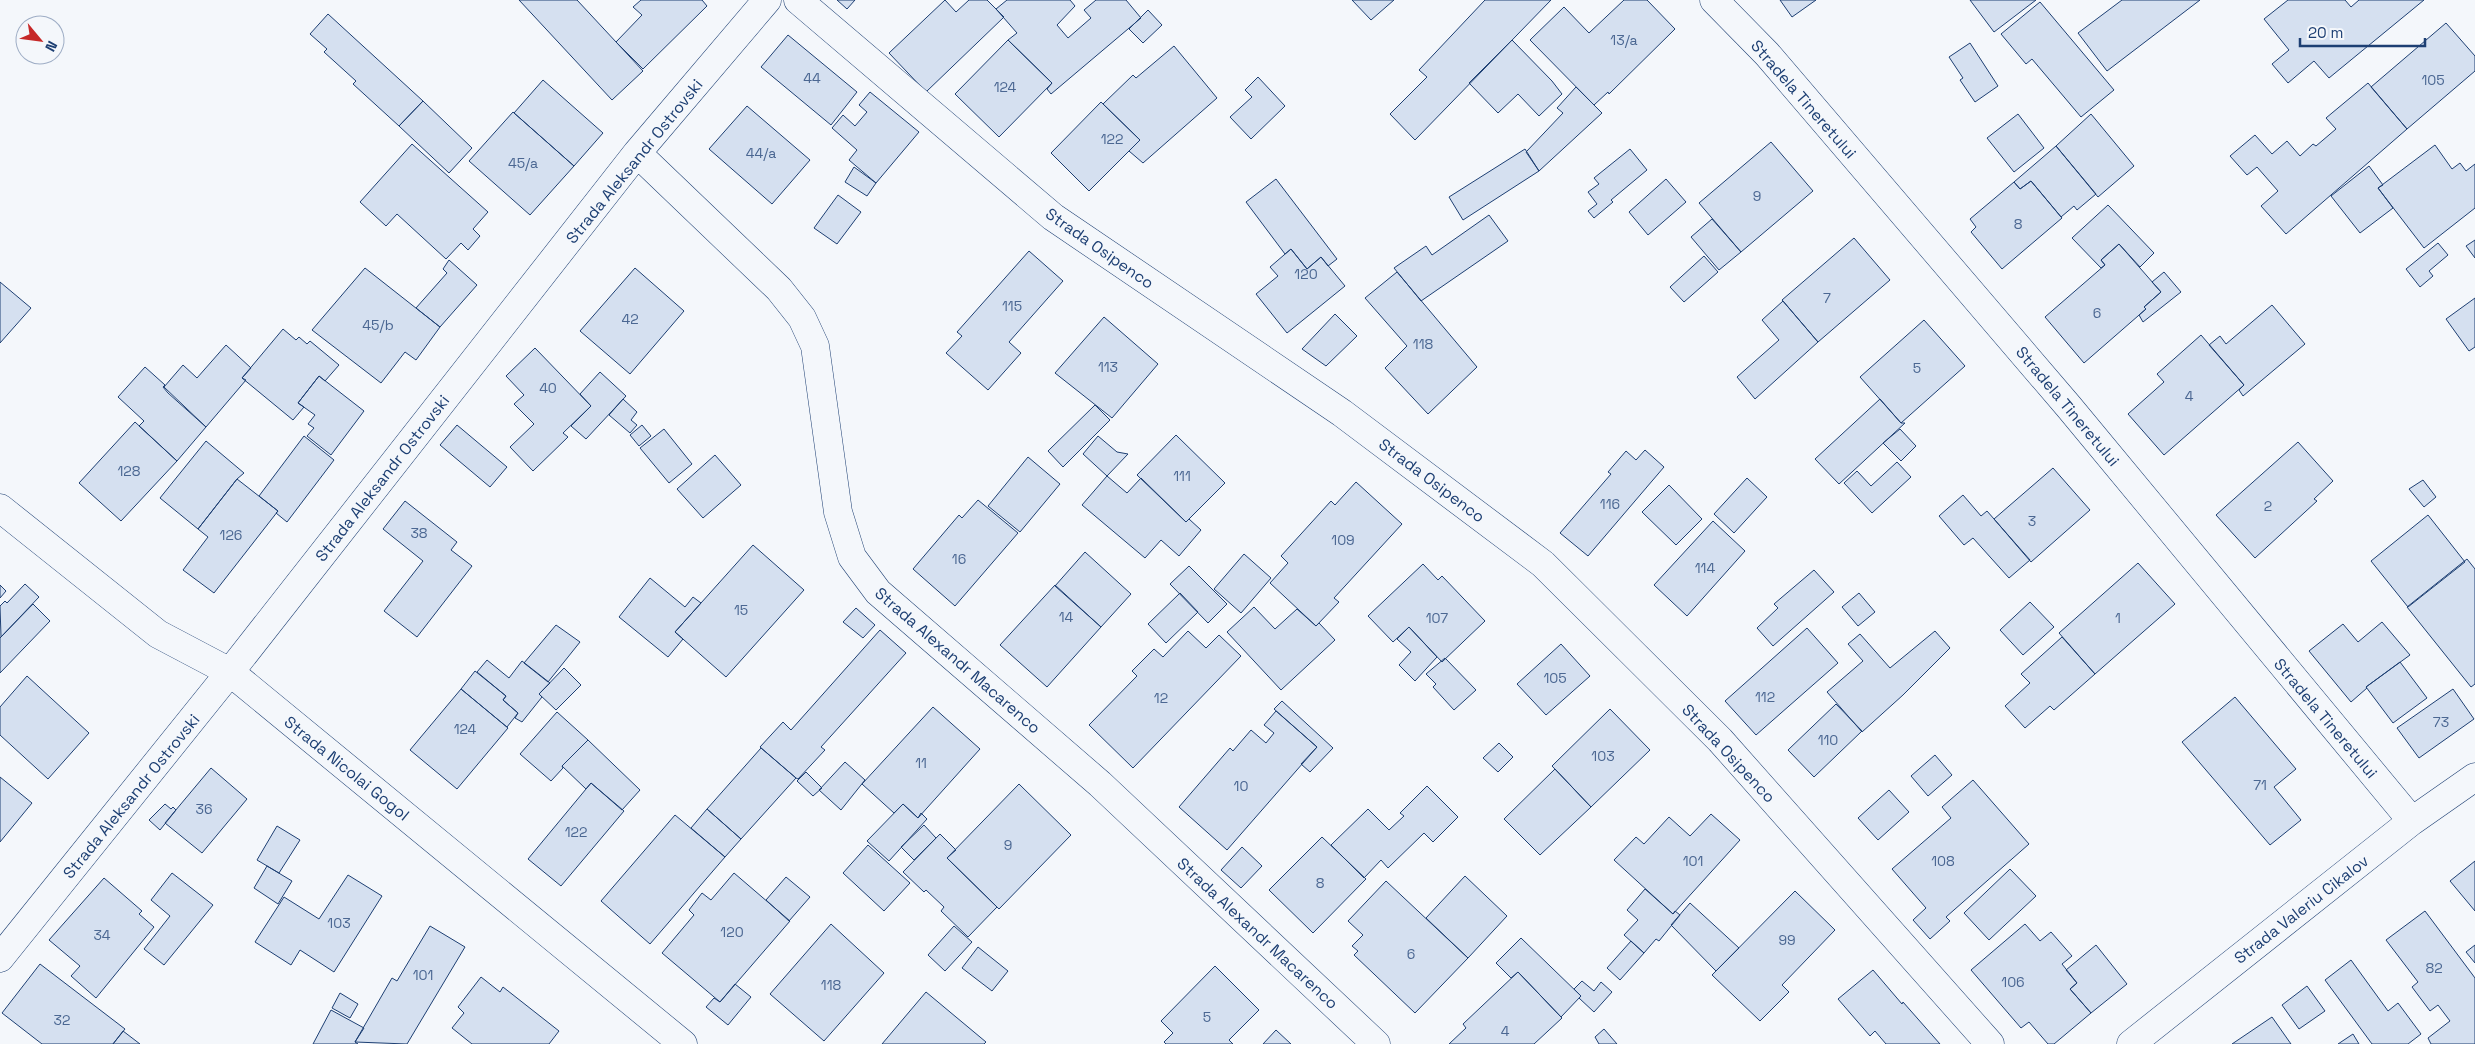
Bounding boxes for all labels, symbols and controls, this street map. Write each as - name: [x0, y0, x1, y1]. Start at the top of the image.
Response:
- north arrow: [15, 15, 65, 65]
- scale bar: [2300, 15, 2425, 47]
- text: 20 m: [2308, 23, 2343, 42]
- house number: 13/a: [1610, 31, 1638, 49]
- street label: Stradela Tineretului: [1746, 36, 1861, 163]
- text: N: [41, 38, 62, 55]
- house number: 44: [803, 69, 821, 87]
- house number: 105: [2421, 71, 2445, 89]
- street label: Strada Aleksandr Ostrovski: [561, 75, 707, 248]
- house number: 124: [994, 78, 1017, 96]
- house number: 122: [1101, 130, 1123, 148]
- house number: 44/a: [746, 144, 776, 162]
- house number: 45/a: [508, 154, 538, 172]
- house number: 9: [1753, 187, 1761, 205]
- street label: Strada Osipenco: [1041, 203, 1158, 294]
- house number: 8: [2014, 215, 2023, 233]
- house number: 120: [1294, 265, 1318, 283]
- house number: 7: [1823, 289, 1831, 307]
- house number: 115: [1002, 297, 1022, 315]
- house number: 6: [2093, 304, 2101, 322]
- house number: 42: [621, 310, 639, 328]
- house number: 45/b: [362, 316, 394, 334]
- house number: 118: [1413, 335, 1433, 353]
- street label: Stradela Tineretului: [2011, 342, 2124, 471]
- house number: 113: [1098, 358, 1118, 376]
- house number: 5: [1913, 359, 1921, 377]
- house number: 40: [539, 379, 557, 397]
- house number: 4: [2185, 387, 2194, 405]
- street label: Strada Aleksandr Ostrovski: [311, 391, 454, 566]
- street label: Strada Osipenco: [1374, 434, 1489, 527]
- house number: 128: [117, 462, 141, 480]
- house number: 111: [1173, 467, 1191, 485]
- house number: 116: [1600, 495, 1620, 513]
- house number: 2: [2264, 497, 2272, 515]
- house number: 3: [2028, 512, 2036, 530]
- house number: 38: [410, 524, 428, 542]
- house number: 126: [220, 526, 242, 544]
- house number: 109: [1331, 531, 1355, 549]
- house number: 16: [952, 550, 966, 568]
- house number: 114: [1695, 559, 1715, 577]
- street label: Strada Alexandr Macarenco: [870, 583, 1045, 738]
- house number: 15: [734, 601, 748, 619]
- house number: 14: [1059, 608, 1074, 626]
- house number: 107: [1426, 609, 1448, 627]
- house number: 1: [2115, 609, 2121, 627]
- street label: Stradela Tineretului: [2269, 654, 2382, 783]
- house number: 105: [1543, 669, 1567, 687]
- house number: 112: [1755, 688, 1775, 706]
- house number: 12: [1154, 689, 1168, 707]
- street label: Strada Osipenco: [1677, 700, 1780, 807]
- street label: Strada Aleksandr Ostrovski: [58, 710, 204, 883]
- street label: Strada Nicolai Gogol: [280, 711, 414, 825]
- house number: 73: [2433, 713, 2449, 731]
- house number: 124: [454, 720, 477, 738]
- house number: 110: [1818, 731, 1838, 749]
- house number: 103: [1591, 747, 1615, 765]
- house number: 11: [915, 754, 927, 772]
- house number: 71: [2253, 776, 2267, 794]
- house number: 10: [1234, 777, 1248, 795]
- house number: 36: [195, 800, 213, 818]
- house number: 122: [565, 823, 587, 841]
- house number: 9: [1004, 836, 1012, 854]
- street label: Strada Valeriu Cikalov: [2230, 850, 2373, 968]
- house number: 101: [1683, 852, 1703, 870]
- house number: 108: [1931, 852, 1955, 870]
- street label: Strada Alexandr Macarenco: [1173, 853, 1343, 1014]
- house number: 8: [1316, 874, 1325, 892]
- house number: 103: [327, 914, 351, 932]
- house number: 120: [720, 923, 744, 941]
- house number: 34: [93, 926, 111, 944]
- house number: 99: [1778, 931, 1796, 949]
- house number: 6: [1407, 945, 1415, 963]
- house number: 82: [2425, 959, 2443, 977]
- house number: 101: [413, 966, 433, 984]
- house number: 106: [2001, 973, 2025, 991]
- house number: 118: [821, 976, 841, 994]
- house number: 5: [1203, 1008, 1211, 1026]
- house number: 32: [54, 1011, 70, 1029]
- house number: 4: [1501, 1022, 1510, 1040]

